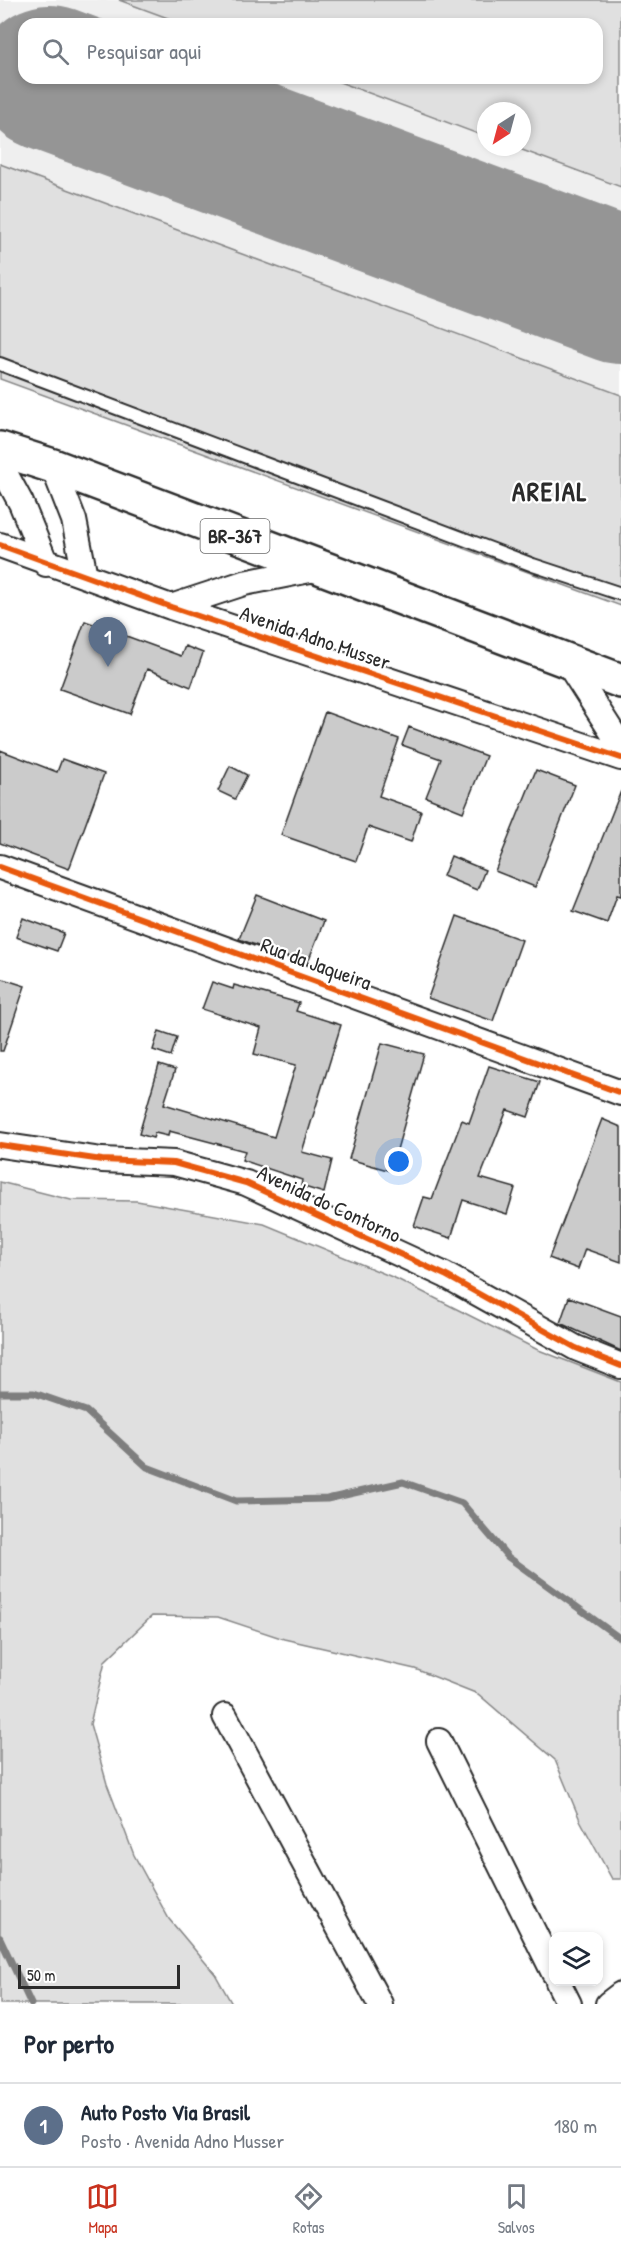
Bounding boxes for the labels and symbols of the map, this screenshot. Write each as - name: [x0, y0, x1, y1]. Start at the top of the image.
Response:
- north arrow: [477, 102, 531, 156]
- district label: AREIAL: [512, 473, 588, 509]
- road number: BR-367: [200, 519, 270, 553]
- street label: Avenida Adno Musser: [236, 598, 394, 677]
- pin: 1: [88, 618, 128, 667]
- street label: Rua da Jaqueira: [257, 930, 376, 997]
- your location: [384, 1147, 413, 1176]
- street label: Avenida do Contorno: [253, 1158, 406, 1249]
- scale bar: [18, 1962, 180, 1990]

